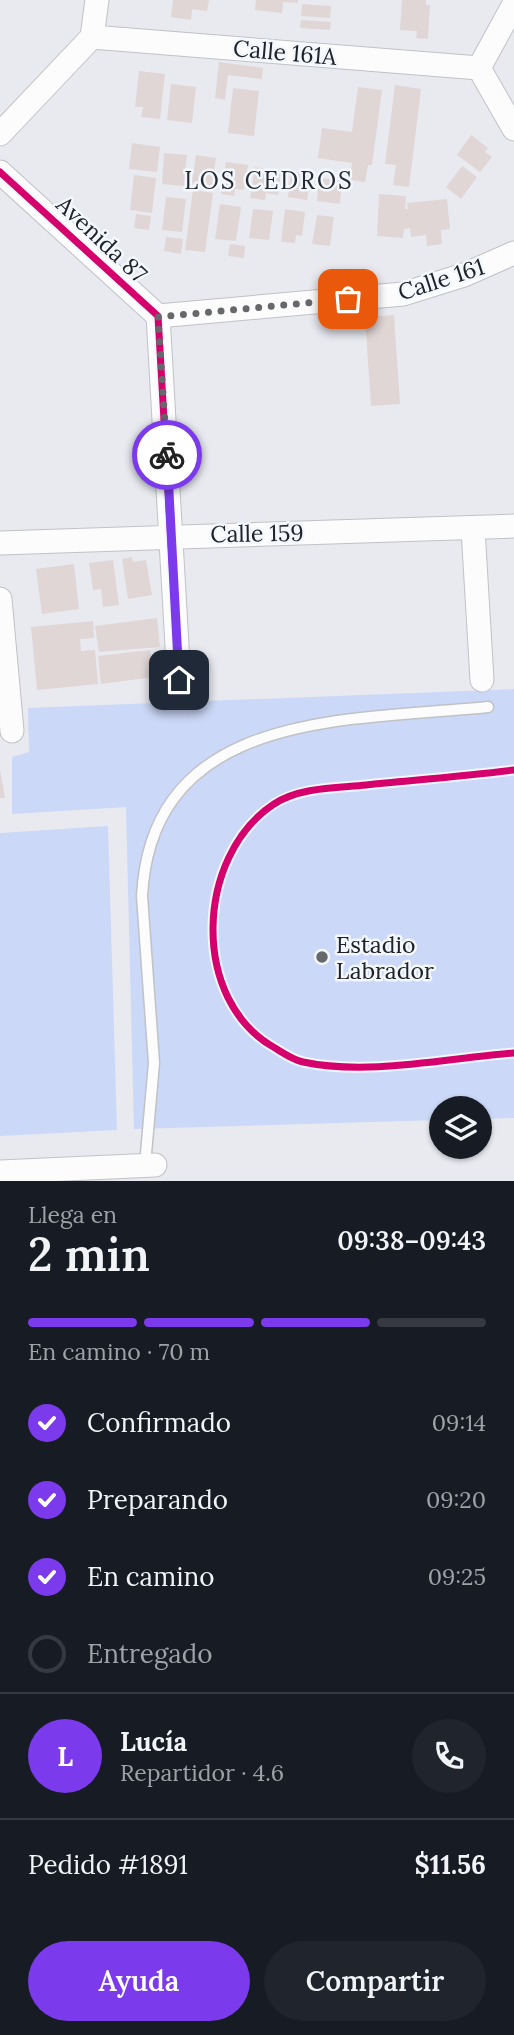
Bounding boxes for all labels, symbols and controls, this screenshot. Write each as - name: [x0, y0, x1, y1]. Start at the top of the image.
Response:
- street label: Calle 161A: [232, 33, 339, 71]
- district label: LOS CEDROS: [184, 165, 354, 196]
- street label: Avenida 87: [50, 189, 154, 289]
- street label: Calle 161: [394, 251, 488, 307]
- pin: [318, 269, 378, 329]
- icon: bag: [329, 280, 367, 318]
- courier: [132, 420, 202, 490]
- icon: bike: [148, 436, 186, 474]
- street label: Calle 159: [210, 518, 304, 548]
- pin: [149, 650, 209, 710]
- icon: home: [160, 661, 198, 699]
- place label: Estadio Labrador: [336, 930, 434, 985]
- marker: Estadio Labrador: [314, 949, 330, 965]
- map controls: [429, 1096, 492, 1159]
- button: layers: [429, 1096, 492, 1159]
- text: Llega en: [28, 1200, 117, 1229]
- text: 09:38–09:43: [337, 1224, 486, 1257]
- text: 2 min: [28, 1225, 150, 1284]
- text: En camino · 70 m: [28, 1337, 210, 1366]
- icon: check: [28, 1404, 66, 1442]
- text: Confirmado: [87, 1406, 231, 1439]
- text: 09:14: [432, 1408, 486, 1437]
- icon: check: [28, 1481, 66, 1519]
- text: Preparando: [87, 1483, 228, 1516]
- text: 09:20: [426, 1485, 486, 1514]
- icon: check: [28, 1558, 66, 1596]
- text: En camino: [87, 1560, 215, 1593]
- text: 09:25: [428, 1562, 486, 1591]
- text: Entregado: [87, 1637, 213, 1670]
- button: phone: [412, 1719, 486, 1793]
- text: Lucía: [120, 1725, 187, 1758]
- text: L: [57, 1740, 73, 1773]
- text: Repartidor · 4.6: [120, 1758, 284, 1787]
- text: Pedido #1891: [28, 1848, 188, 1881]
- text: $11.56: [415, 1848, 486, 1881]
- button: Ayuda: [28, 1941, 250, 2021]
- button: Compartir: [264, 1941, 486, 2021]

